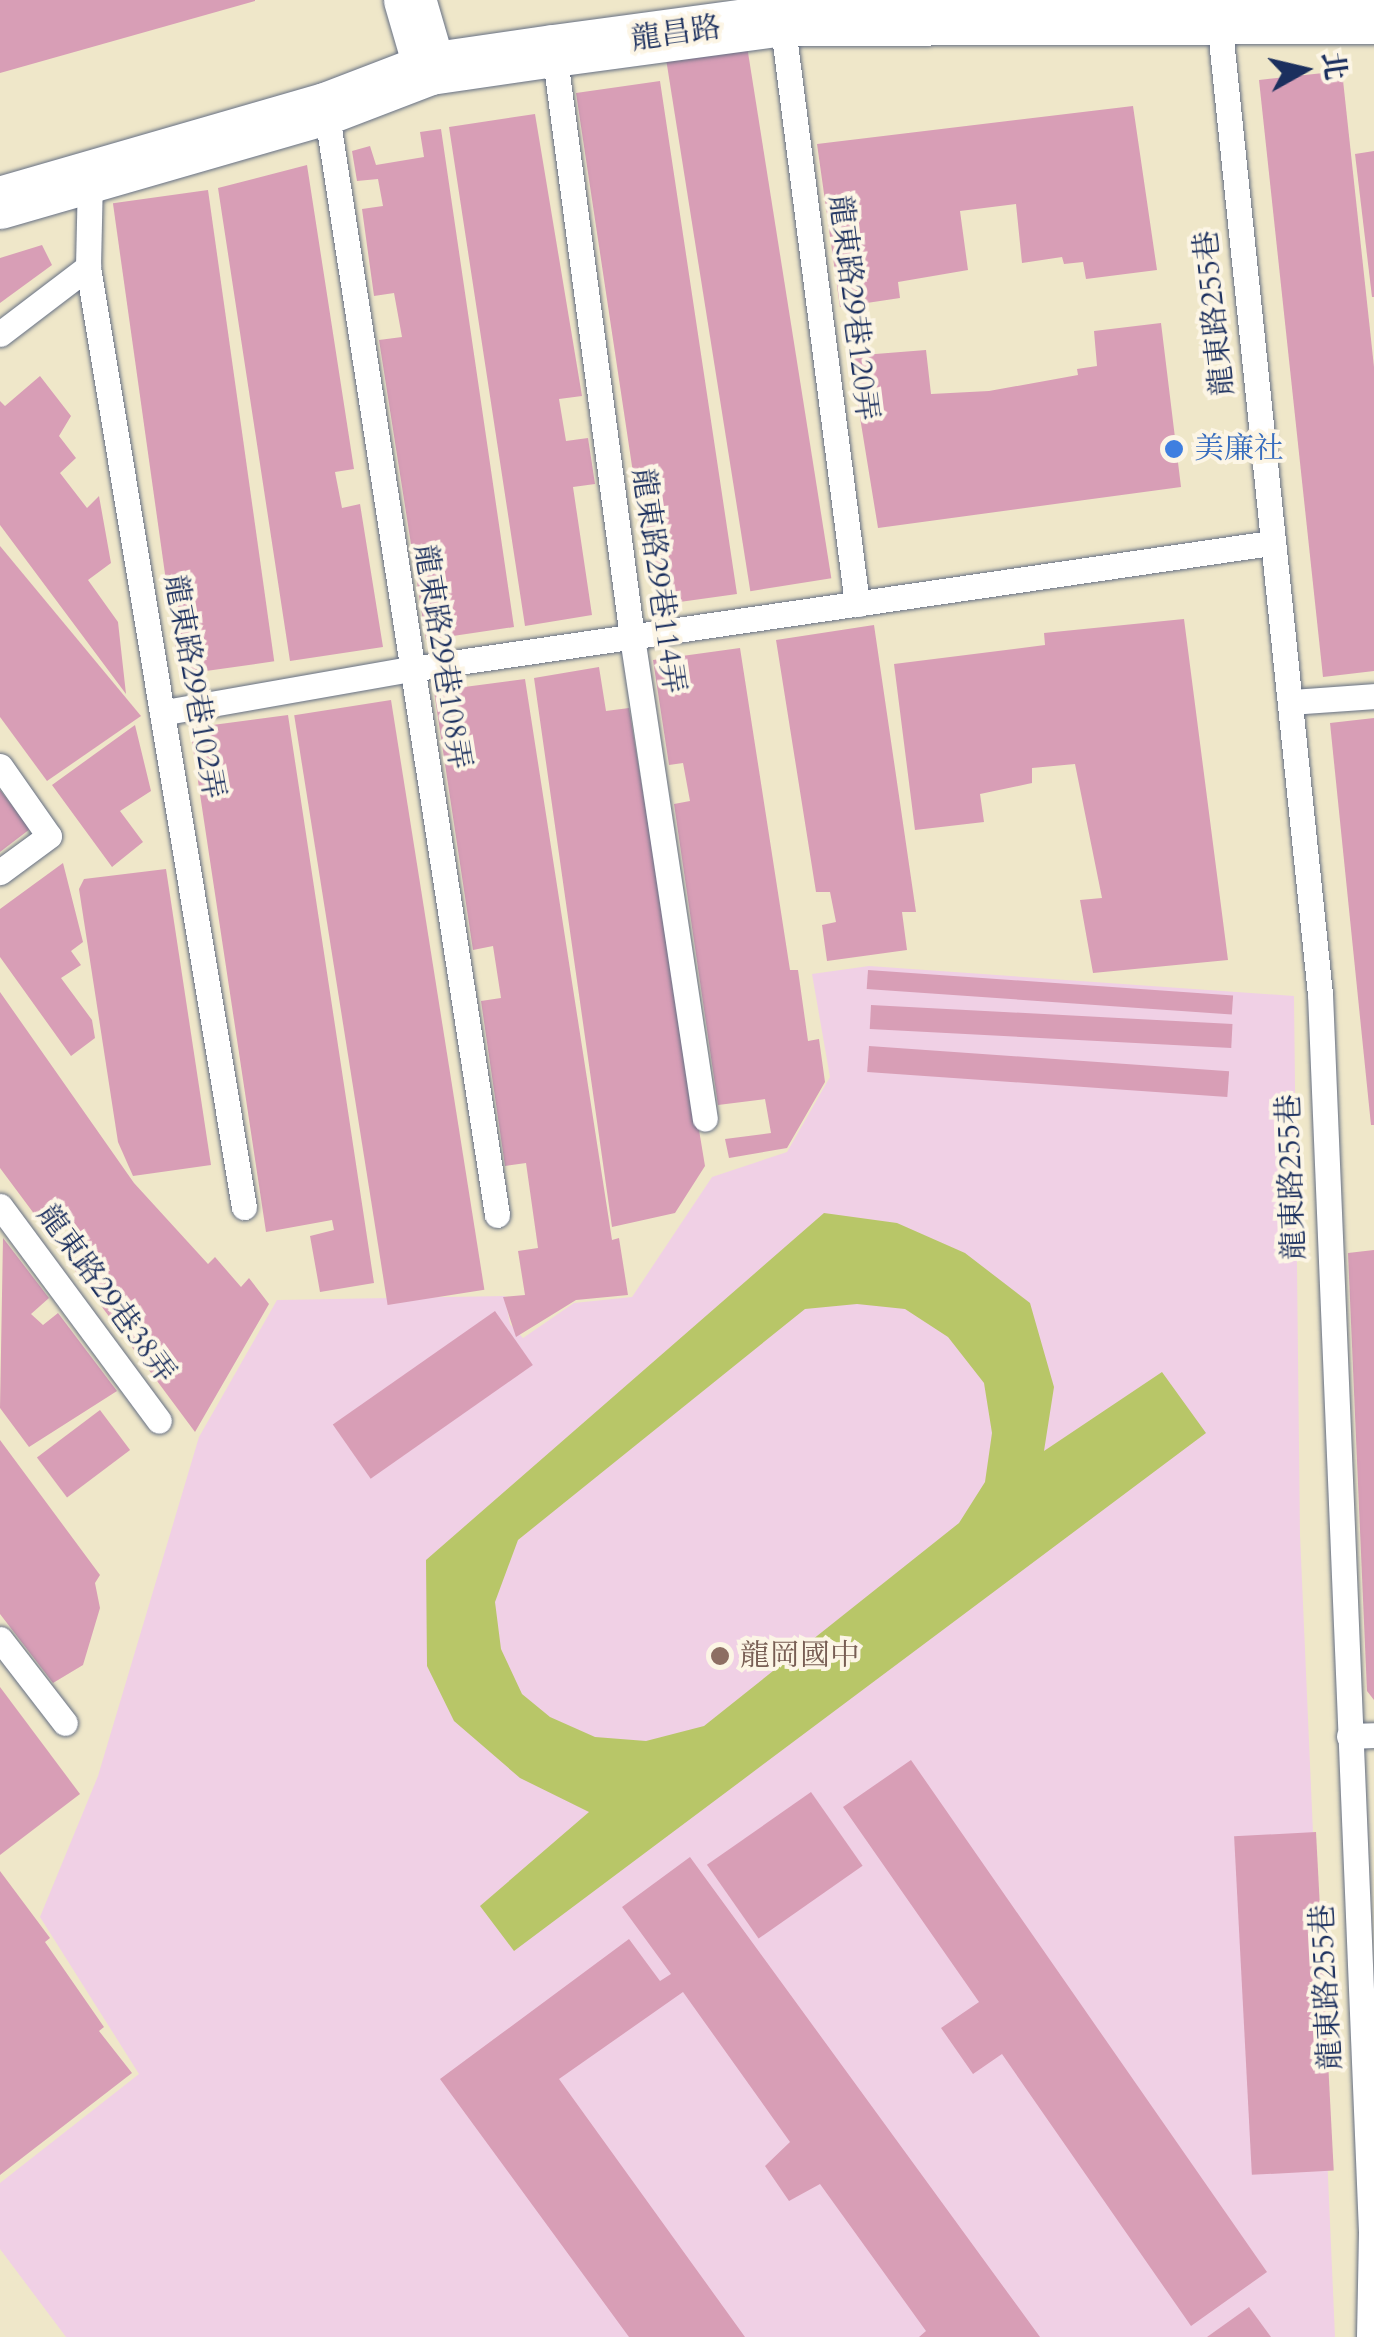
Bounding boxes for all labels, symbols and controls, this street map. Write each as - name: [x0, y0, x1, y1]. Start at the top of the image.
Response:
- street label: 龍昌路: [629, 10, 723, 58]
- north arrow: [1254, 20, 1354, 120]
- text: 北: [1313, 49, 1354, 82]
- street label: 龍東路29巷120弄: [821, 193, 885, 423]
- street label: 龍東路255巷: [1188, 229, 1242, 397]
- place label: 美廉社: [1194, 431, 1284, 467]
- marker: 美廉社: [1163, 438, 1185, 460]
- street label: 龍東路29巷114弄: [624, 466, 692, 696]
- street label: 龍東路29巷108弄: [406, 542, 478, 772]
- street label: 龍東路29巷102弄: [157, 572, 231, 802]
- street label: 龍東路255巷: [1271, 1093, 1313, 1261]
- street label: 龍東路29巷38弄: [29, 1198, 183, 1390]
- place label: 龍岡國中: [740, 1638, 860, 1674]
- marker: 龍岡國中: [709, 1645, 731, 1667]
- street label: 龍東路255巷: [1305, 1903, 1349, 2071]

